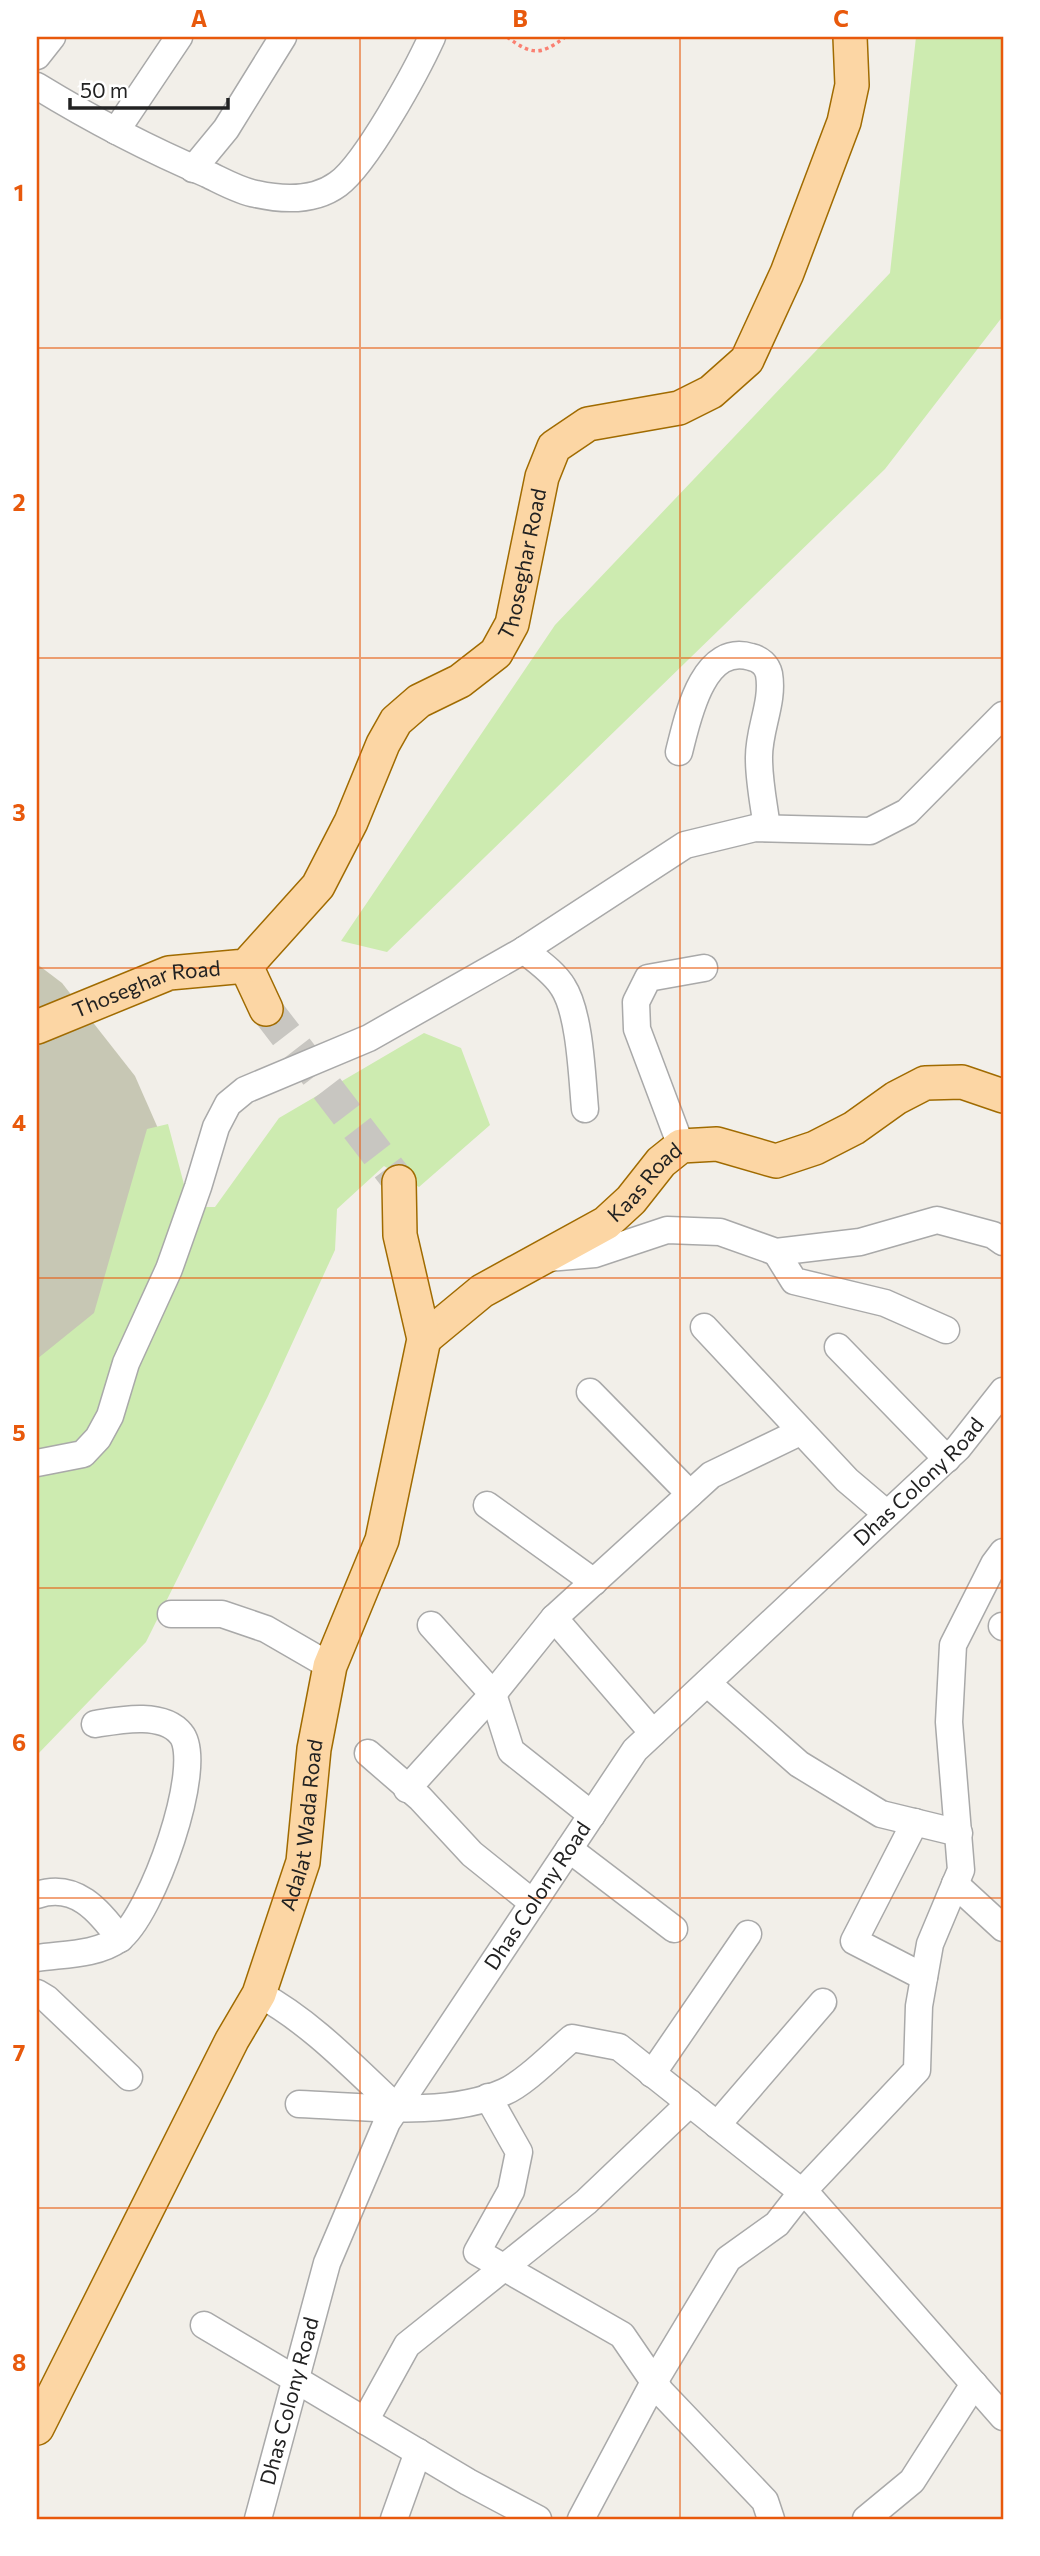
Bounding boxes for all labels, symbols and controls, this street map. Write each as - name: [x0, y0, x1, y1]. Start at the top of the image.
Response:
- text: A: [191, 4, 208, 32]
- text: B: [512, 4, 528, 32]
- text: C: [833, 4, 849, 32]
- scale bar: [70, 66, 228, 110]
- text: 50 m: [80, 77, 128, 102]
- text: 1: [14, 178, 24, 206]
- street label: Thoseghar Road: [492, 486, 550, 644]
- text: 2: [12, 488, 26, 516]
- text: 3: [12, 798, 26, 826]
- street label: Thoseghar Road: [69, 954, 221, 1022]
- text: 4: [12, 1108, 26, 1136]
- street label: Kaas Road: [602, 1137, 686, 1226]
- street label: Dhas Colony Road: [848, 1412, 988, 1550]
- text: 5: [12, 1418, 26, 1446]
- text: 6: [12, 1728, 26, 1756]
- street label: Adalat Wada Road: [274, 1737, 327, 1913]
- street label: Dhas Colony Road: [478, 1816, 595, 1974]
- text: 7: [13, 2038, 25, 2066]
- street label: Dhas Colony Road: [254, 2314, 323, 2487]
- text: 8: [12, 2348, 26, 2376]

